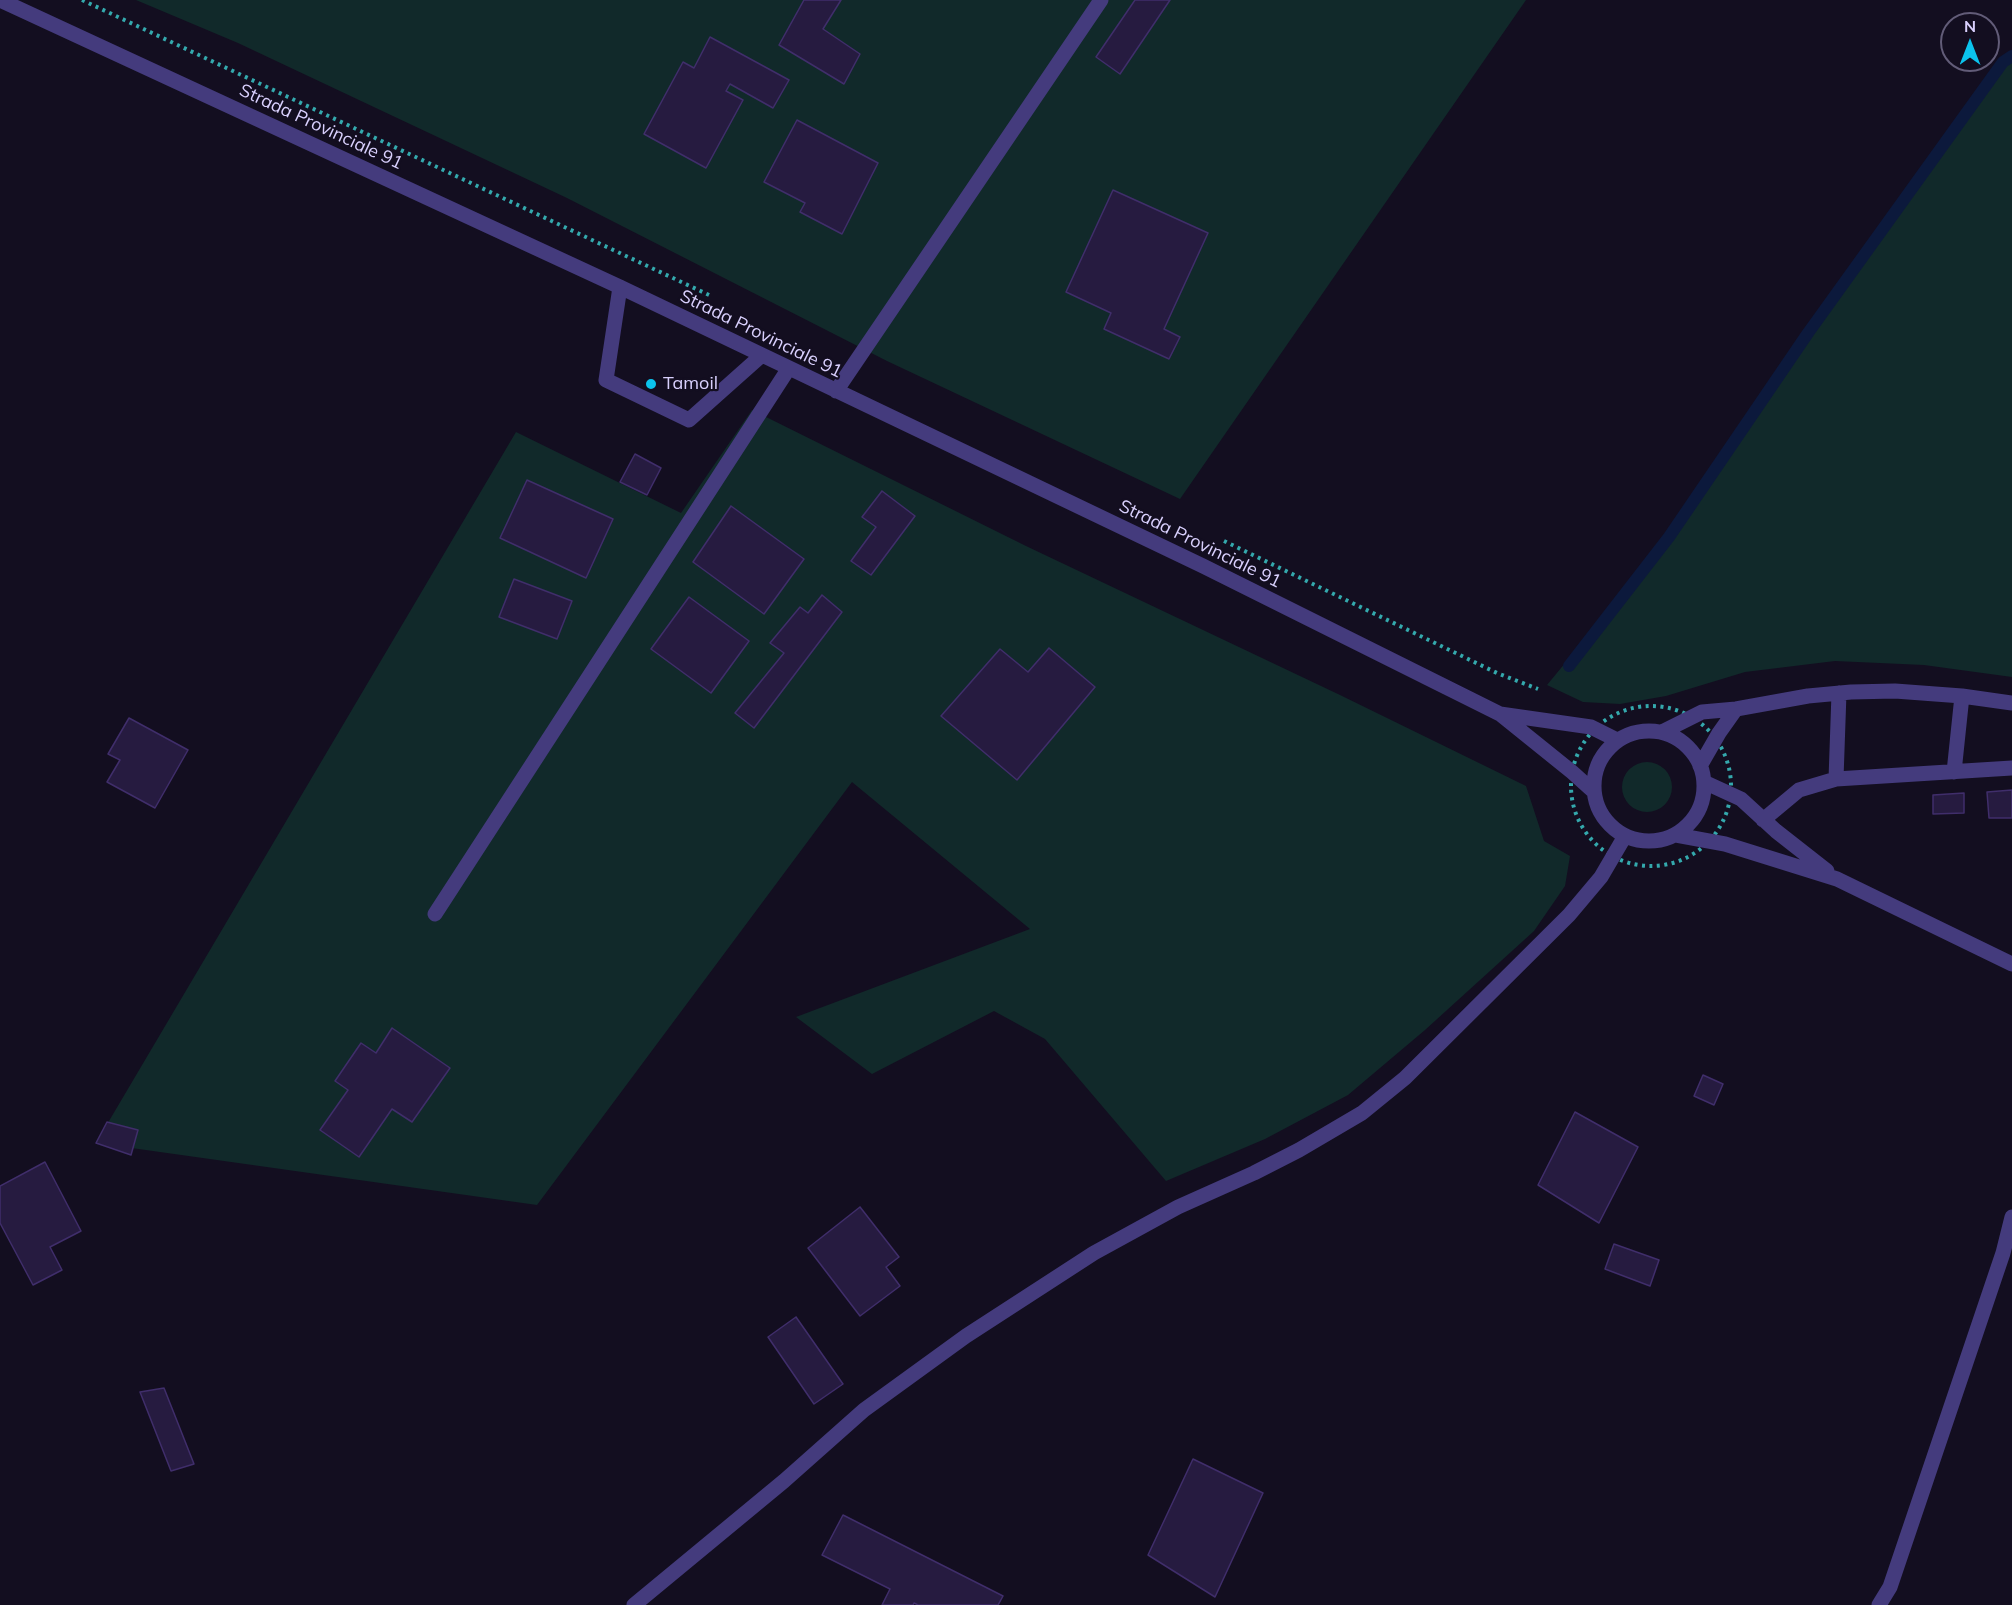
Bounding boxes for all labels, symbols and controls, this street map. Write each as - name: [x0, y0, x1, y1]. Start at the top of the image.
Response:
- north arrow: [1940, 12, 2000, 72]
- text: N: [1964, 16, 1976, 36]
- street label: Strada Provinciale 91: [236, 80, 406, 174]
- street label: Strada Provinciale 91: [676, 285, 846, 383]
- place label: Tamoil: [663, 373, 718, 395]
- marker: Tamoil: [644, 377, 658, 391]
- street label: Strada Provinciale 91: [1115, 495, 1285, 593]

